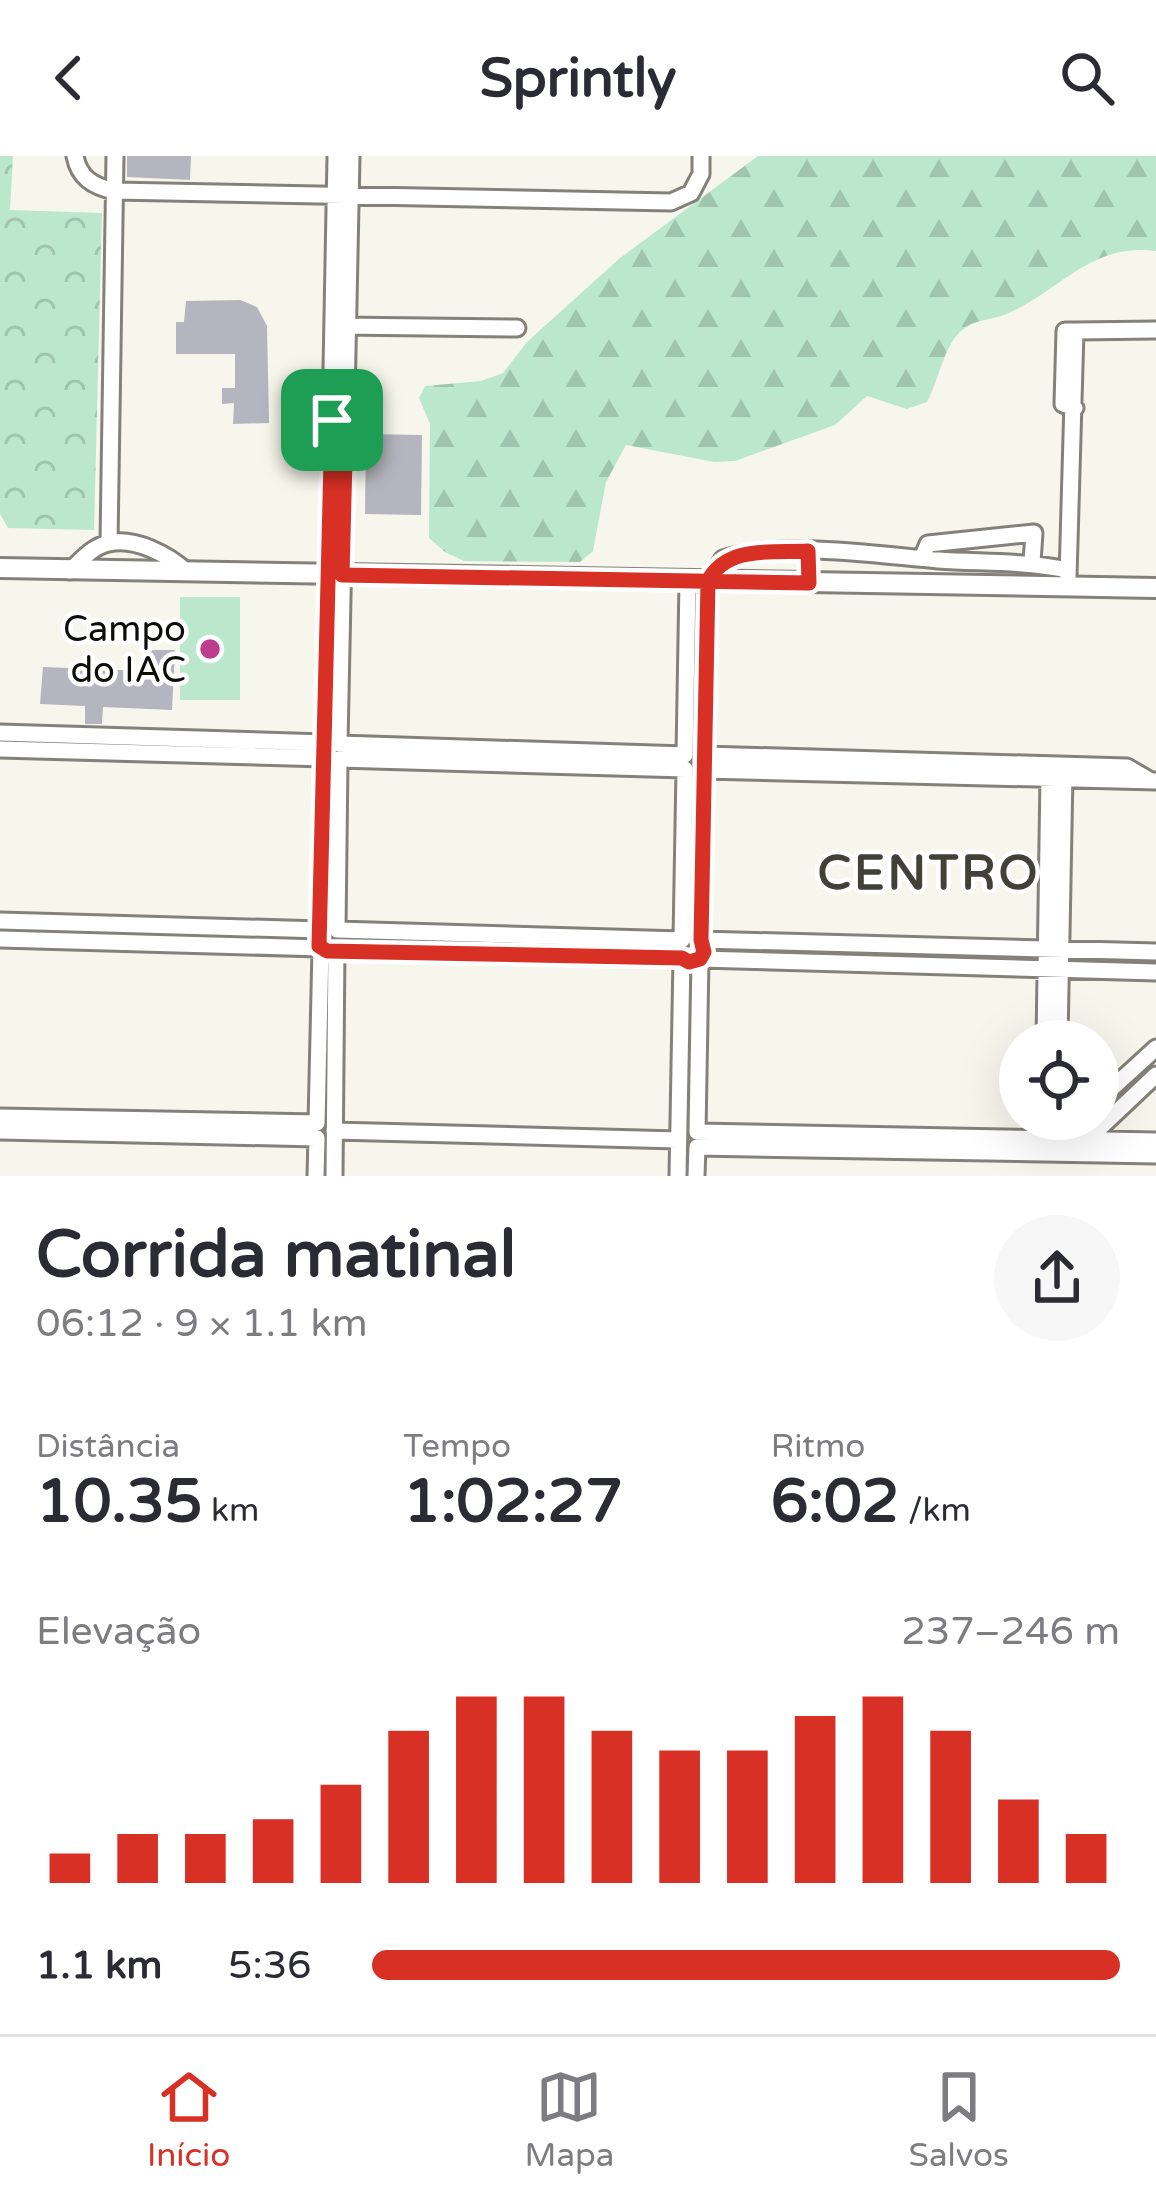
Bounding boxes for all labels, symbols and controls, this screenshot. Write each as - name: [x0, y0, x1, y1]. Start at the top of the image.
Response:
- icon: back: [36, 45, 102, 111]
- icon: search: [1054, 45, 1120, 111]
- text: Sprintly: [480, 46, 676, 111]
- pin: [281, 369, 383, 471]
- icon: arrive: [299, 387, 365, 453]
- place label: Campo do IAC: [63, 608, 186, 692]
- marker: Campo do IAC: [197, 636, 223, 662]
- district label: CENTRO: [818, 845, 1040, 903]
- map controls: [999, 1020, 1119, 1140]
- button: locate: [999, 1020, 1119, 1140]
- text: Corrida matinal: [36, 1215, 516, 1295]
- button: share: [994, 1215, 1120, 1341]
- text: 06:12 · 9 × 1.1 km: [36, 1300, 368, 1347]
- text: Distância: [36, 1427, 180, 1466]
- text: Tempo: [403, 1427, 511, 1466]
- text: Ritmo: [771, 1427, 865, 1466]
- text: 10.35: [36, 1466, 202, 1538]
- text: 1:02:27: [403, 1466, 623, 1538]
- text: 6:02: [771, 1466, 899, 1538]
- text: km: [202, 1491, 259, 1530]
- text: /km: [899, 1491, 971, 1530]
- text: Elevação: [36, 1608, 201, 1655]
- text: 237–246 m: [901, 1608, 1120, 1655]
- text: 1.1 km: [36, 1942, 162, 1989]
- text: 5:36: [228, 1942, 312, 1989]
- tab: Início: [147, 2064, 230, 2175]
- tab: Mapa: [525, 2064, 614, 2175]
- tab: Salvos: [909, 2064, 1009, 2175]

